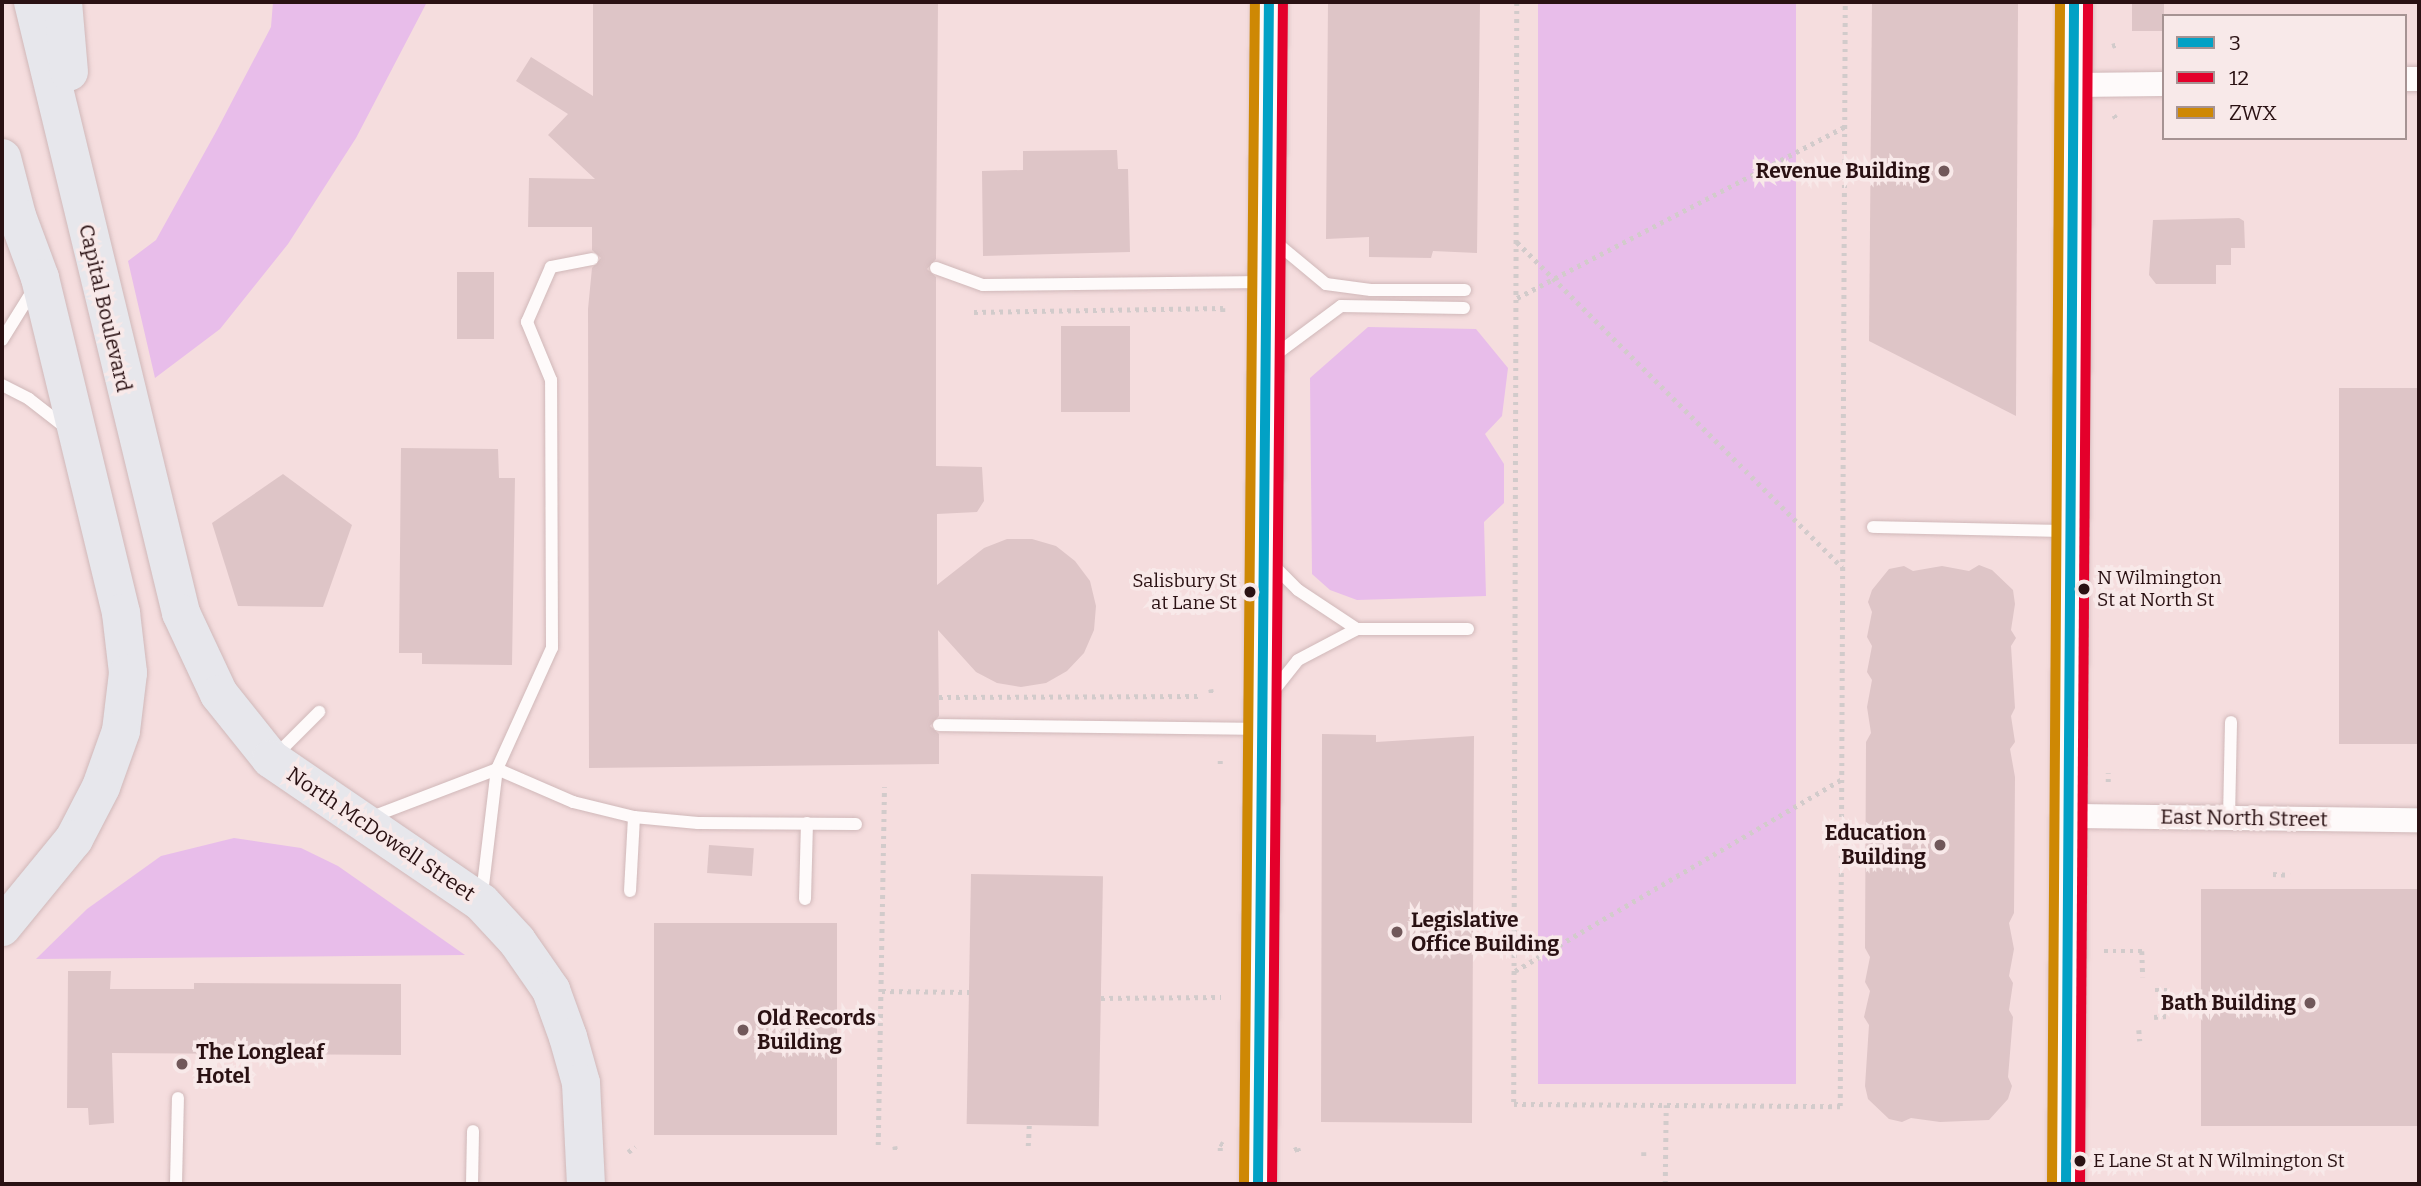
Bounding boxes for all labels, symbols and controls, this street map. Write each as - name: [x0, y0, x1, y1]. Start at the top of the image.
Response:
- legend: [2162, 14, 2407, 140]
- text: 3: [2229, 30, 2241, 56]
- text: 12: [2229, 65, 2249, 91]
- text: ZWX: [2229, 100, 2277, 126]
- place label: Revenue Building: [1756, 158, 1930, 184]
- marker: Revenue Building: [1936, 163, 1952, 179]
- street label: Capital Boulevard: [73, 222, 137, 394]
- place label: N Wilmington St at North St: [2097, 567, 2221, 611]
- place label: Salisbury St at Lane St: [1132, 570, 1237, 614]
- marker: N Wilmington St at North St: [2077, 582, 2091, 596]
- marker: Salisbury St at Lane St: [1243, 585, 1257, 599]
- street label: North McDowell Street: [282, 762, 480, 906]
- street label: East North Street: [2160, 804, 2328, 832]
- place label: Education Building: [1825, 820, 1926, 870]
- marker: Education Building: [1932, 837, 1948, 853]
- place label: Legislative Office Building: [1411, 907, 1559, 957]
- marker: Legislative Office Building: [1389, 924, 1405, 940]
- place label: Bath Building: [2161, 990, 2296, 1016]
- marker: Bath Building: [2302, 995, 2318, 1011]
- place label: Old Records Building: [757, 1005, 876, 1055]
- marker: Old Records Building: [735, 1022, 751, 1038]
- place label: The Longleaf Hotel: [196, 1039, 324, 1089]
- marker: The Longleaf Hotel: [174, 1056, 190, 1072]
- place label: E Lane St at N Wilmington St: [2093, 1150, 2345, 1172]
- marker: E Lane St at N Wilmington St: [2073, 1154, 2087, 1168]

